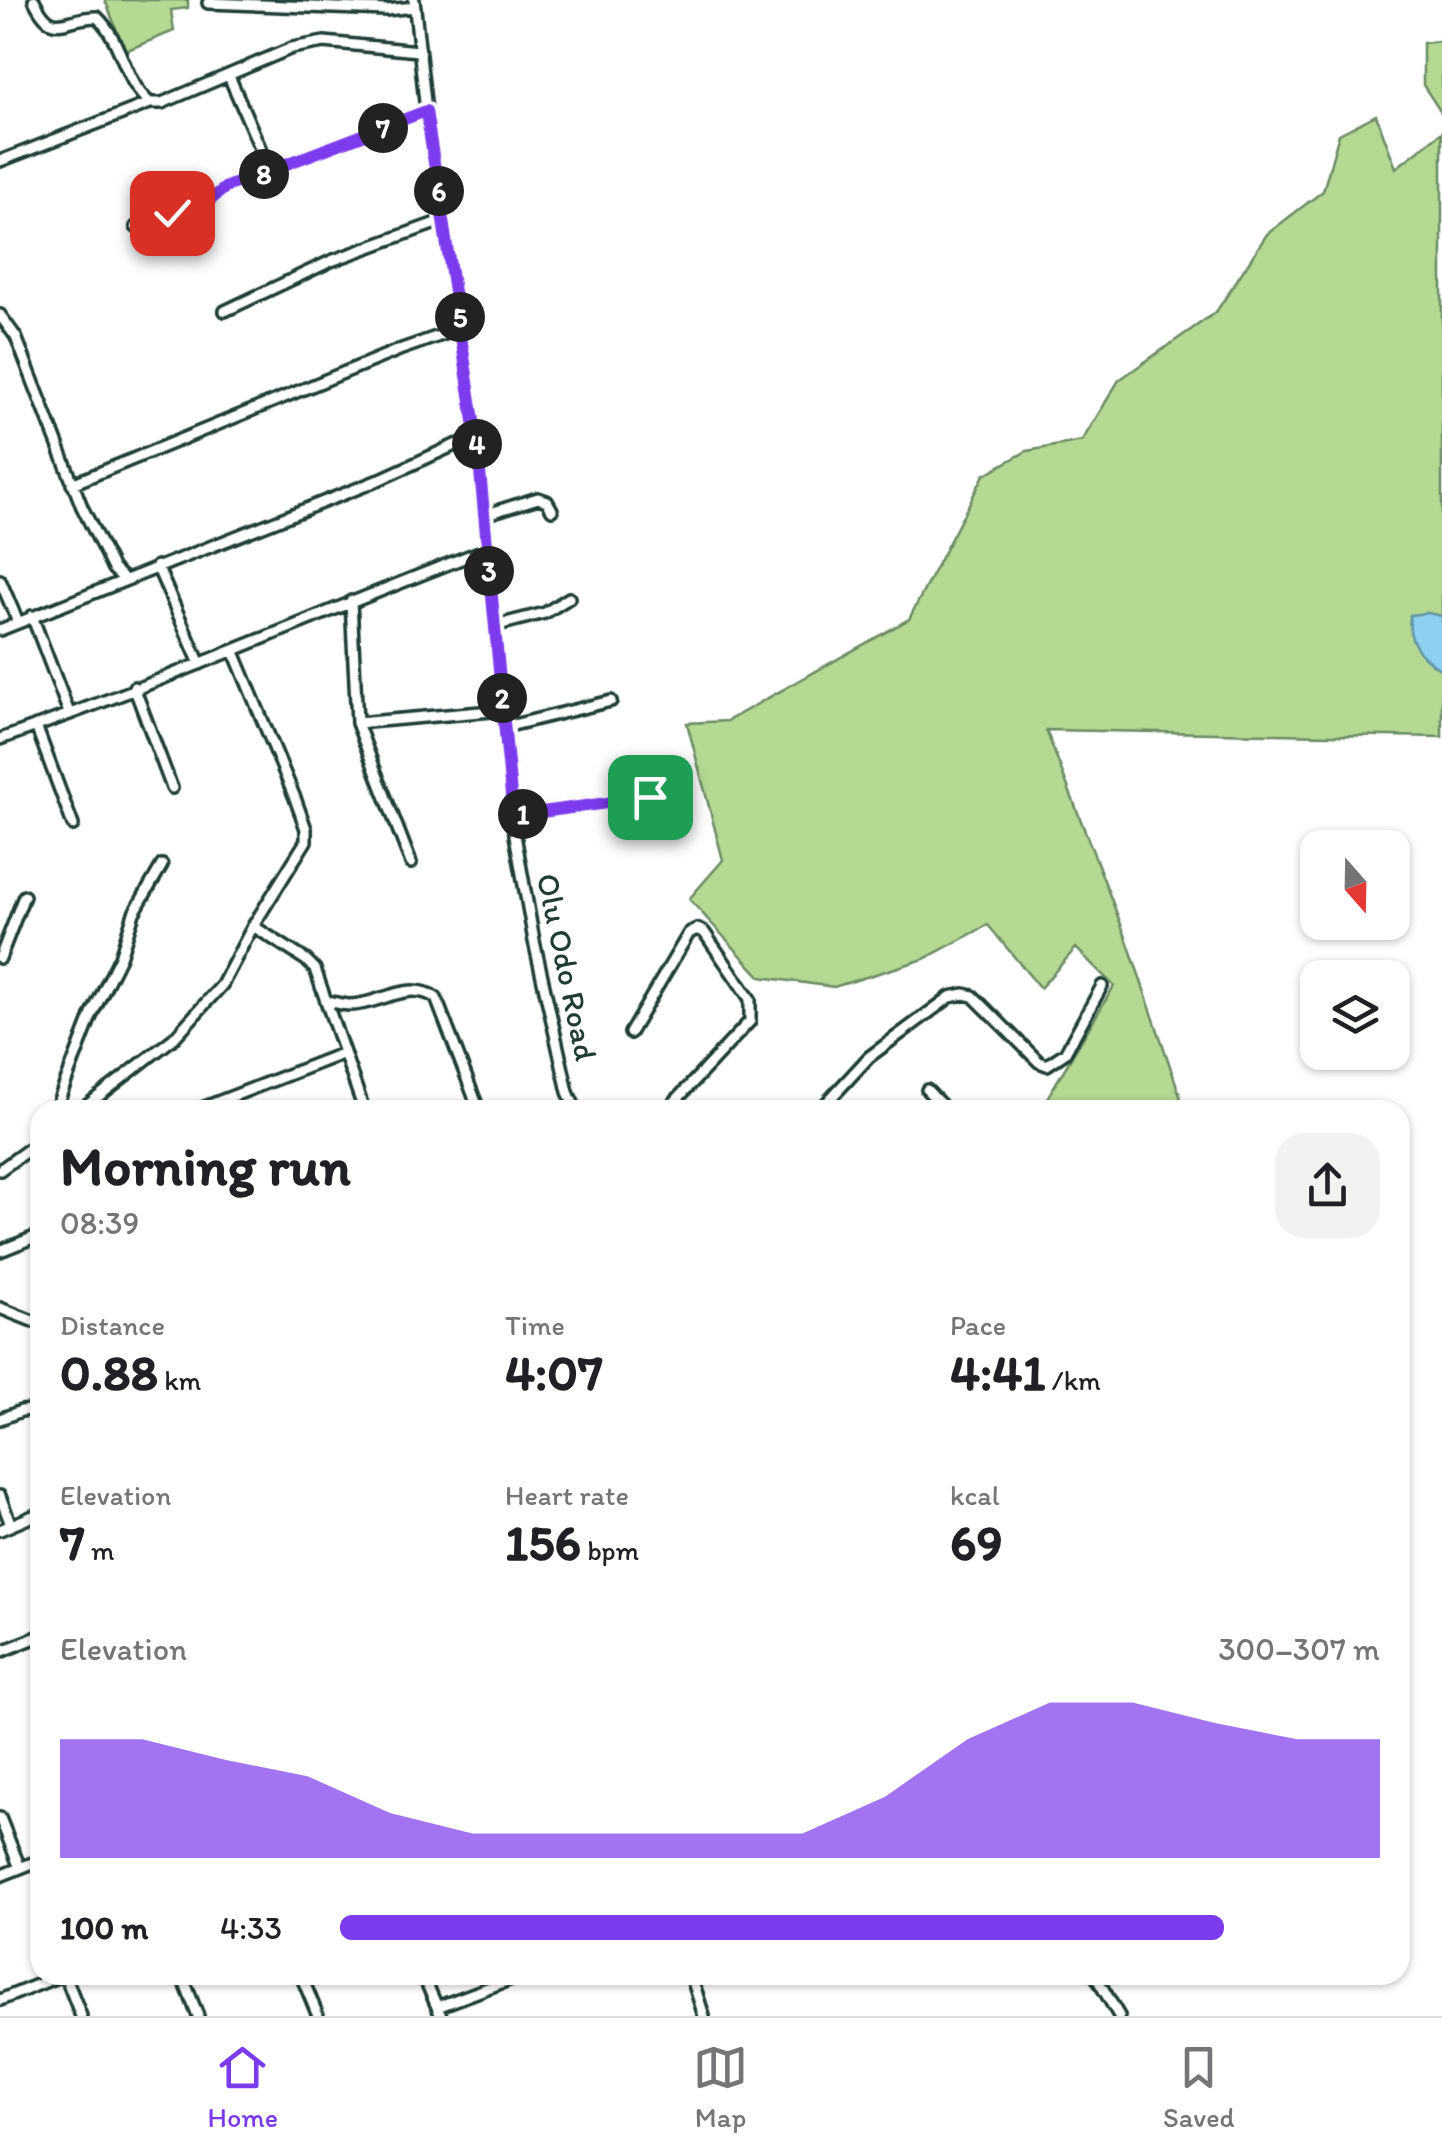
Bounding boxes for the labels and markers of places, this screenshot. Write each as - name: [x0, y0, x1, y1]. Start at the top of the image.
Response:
- pin: 7: [358, 103, 408, 153]
- pin: 8: [239, 149, 289, 199]
- pin: 6: [414, 166, 464, 216]
- pin: [130, 171, 215, 256]
- pin: 5: [435, 292, 485, 342]
- pin: 4: [452, 419, 502, 469]
- pin: 3: [464, 546, 514, 596]
- pin: 2: [477, 673, 527, 723]
- pin: [608, 755, 693, 840]
- pin: 1: [498, 789, 548, 839]

